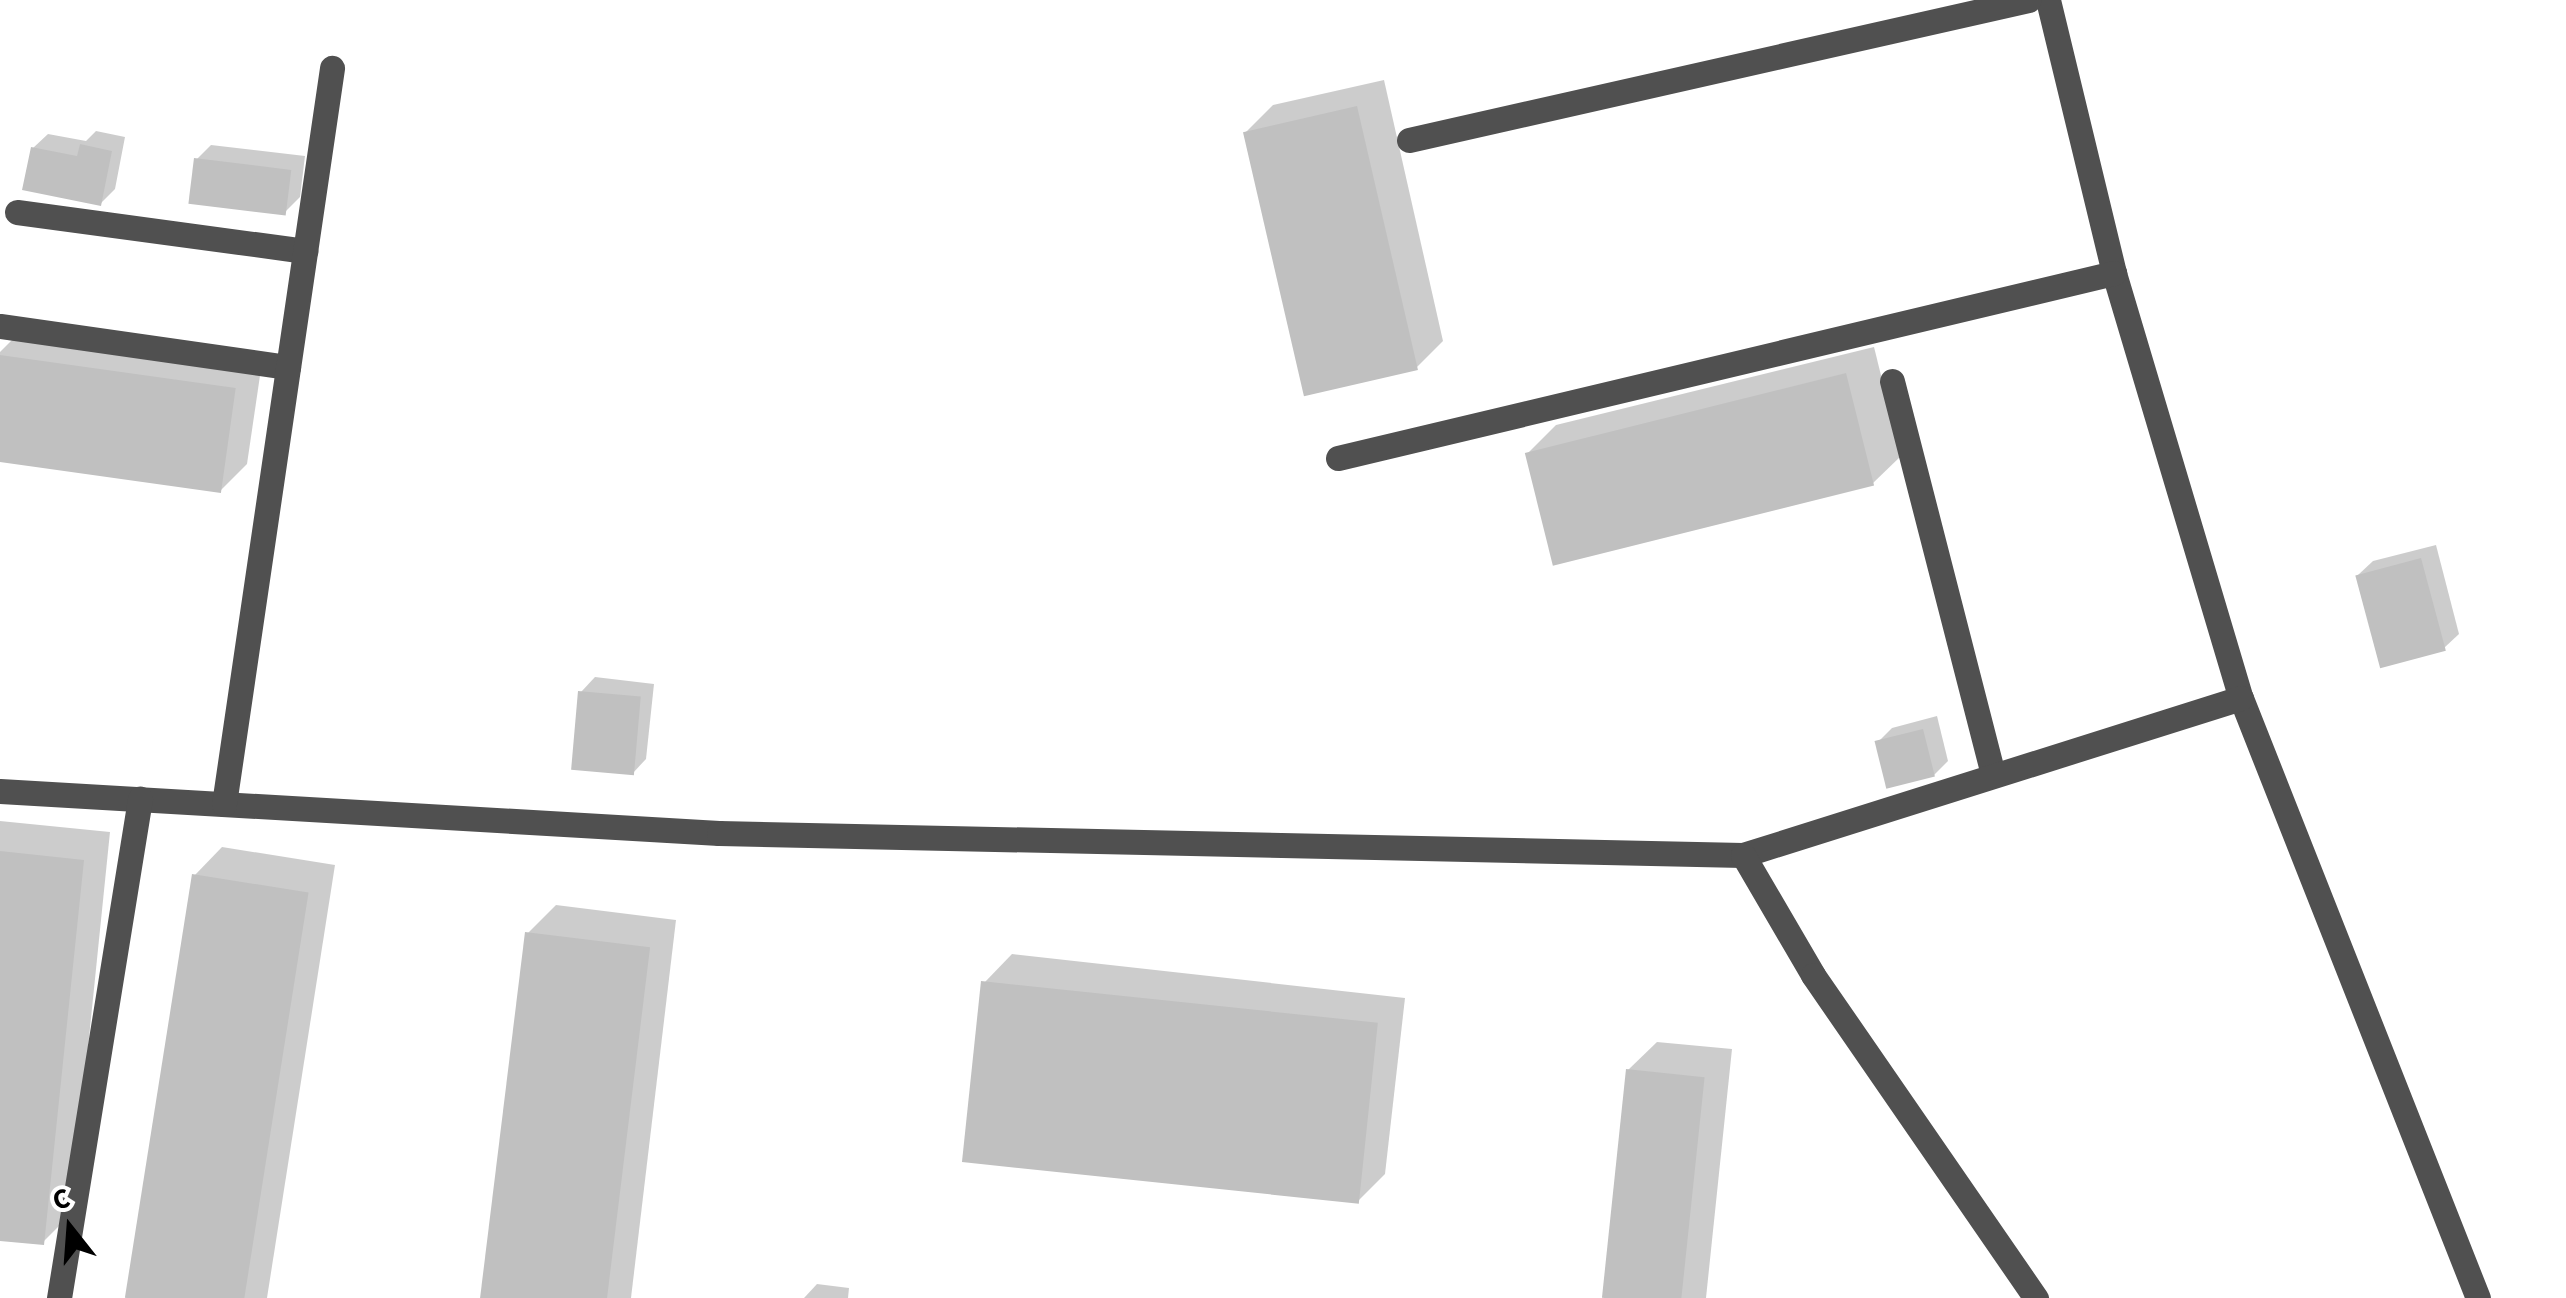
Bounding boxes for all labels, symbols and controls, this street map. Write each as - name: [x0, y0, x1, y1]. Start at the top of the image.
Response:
- north arrow: [20, 1178, 120, 1278]
- text: С: [48, 1178, 75, 1221]

